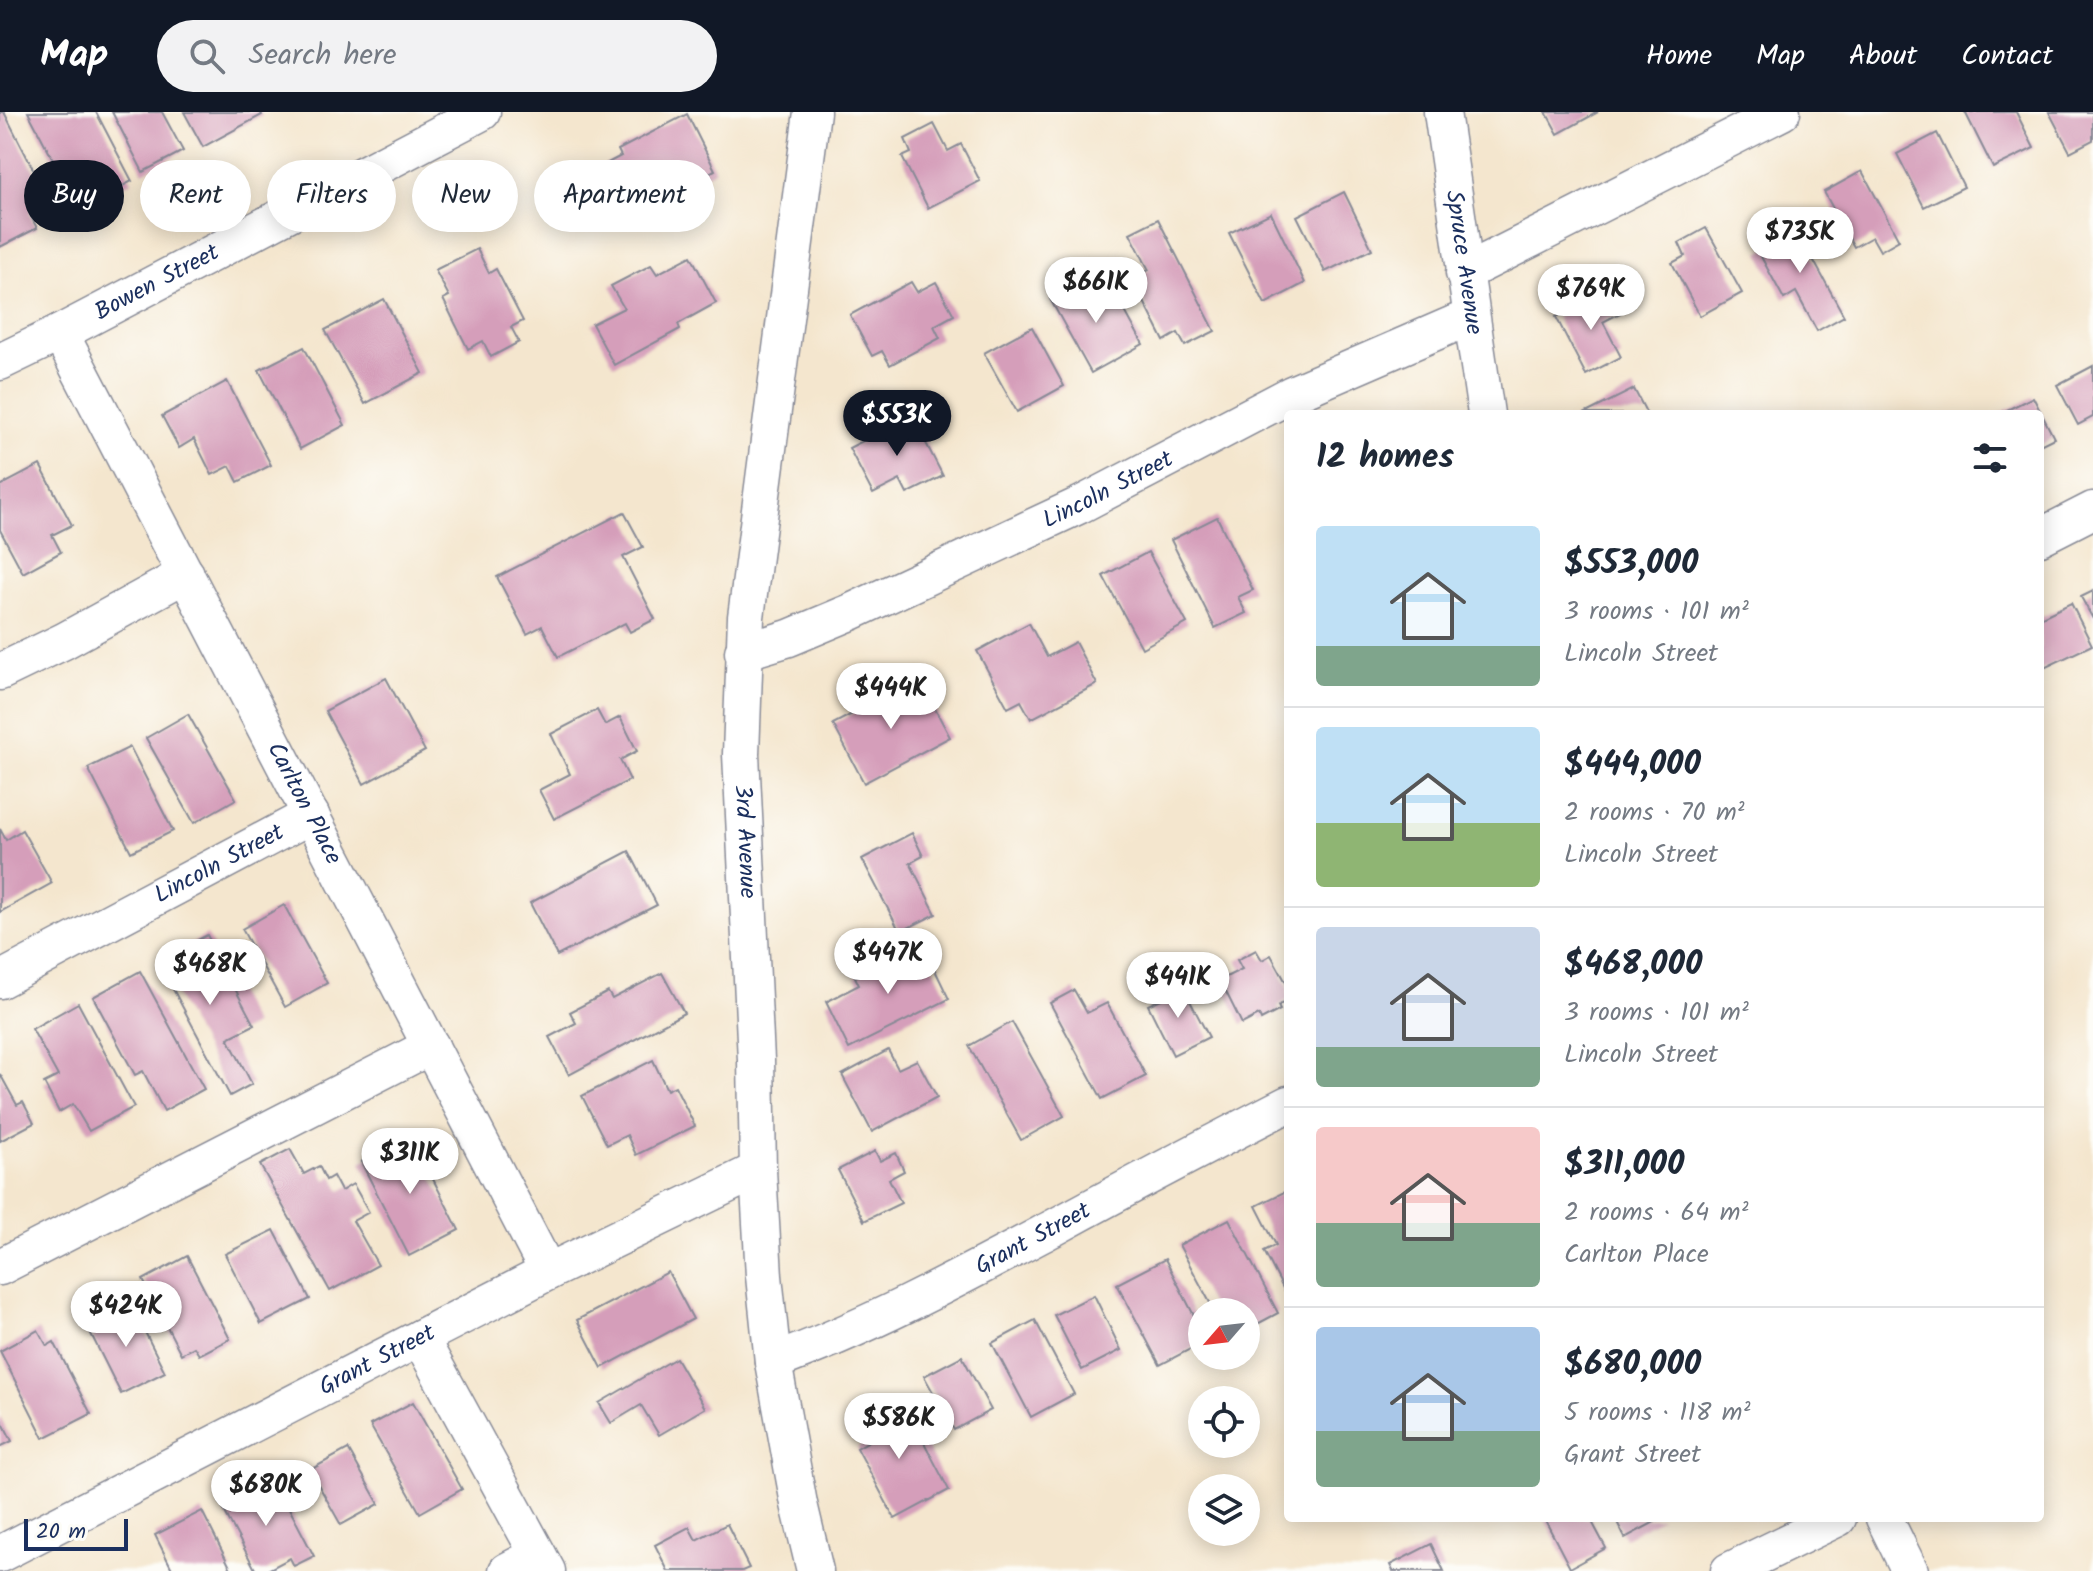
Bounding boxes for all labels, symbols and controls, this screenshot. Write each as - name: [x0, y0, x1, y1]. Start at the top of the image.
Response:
- search box: [157, 20, 717, 92]
- text: Map: [40, 26, 109, 86]
- text: Search here: [249, 32, 396, 80]
- icon: search: [185, 34, 229, 78]
- text: Home: [1646, 34, 1712, 79]
- text: Map: [1756, 34, 1805, 79]
- text: About: [1849, 34, 1917, 79]
- text: Contact: [1961, 34, 2053, 79]
- chip: Buy: [24, 160, 124, 232]
- chip: Rent: [140, 160, 251, 232]
- chip: Filters: [267, 160, 396, 232]
- chip: New: [412, 160, 518, 232]
- chip: Apartment: [534, 160, 715, 232]
- street label: Spruce Avenue: [1434, 188, 1494, 337]
- pin: $735K: [1744, 207, 1856, 275]
- text: $735K: [1765, 212, 1835, 254]
- street label: Bowen Street: [87, 233, 227, 331]
- pin: $661K: [1040, 257, 1152, 325]
- text: $661K: [1062, 262, 1130, 304]
- pin: $769K: [1535, 264, 1647, 332]
- text: $769K: [1556, 269, 1626, 311]
- pin: $553K: [841, 390, 953, 458]
- text: $553K: [861, 395, 933, 437]
- text: 12 homes: [1316, 431, 1454, 485]
- icon: filters: [1968, 436, 2012, 480]
- street label: Lincoln Street: [1036, 440, 1181, 539]
- text: $553,000: [1564, 537, 1698, 591]
- icon: home: [1380, 558, 1476, 654]
- text: 3 rooms · 101 m²: [1564, 591, 1749, 633]
- text: Lincoln Street: [1564, 633, 1718, 675]
- pin: $444K: [835, 663, 947, 731]
- text: $444K: [854, 668, 928, 710]
- street label: Carlton Place: [256, 735, 353, 872]
- text: $444,000: [1564, 738, 1701, 792]
- icon: home: [1380, 759, 1476, 855]
- street label: 3rd Avenue: [723, 784, 768, 900]
- text: 2 rooms · 70 m²: [1564, 792, 1745, 834]
- street label: Lincoln Street: [147, 813, 292, 914]
- text: Lincoln Street: [1564, 834, 1718, 876]
- pin: $447K: [832, 928, 944, 996]
- text: $447K: [852, 933, 924, 975]
- text: $468,000: [1564, 938, 1702, 992]
- pin: $468K: [154, 939, 266, 1007]
- text: $468K: [173, 944, 247, 986]
- pin: $441K: [1122, 952, 1234, 1020]
- text: $441K: [1144, 957, 1212, 999]
- icon: home: [1380, 959, 1476, 1055]
- text: 3 rooms · 101 m²: [1564, 992, 1749, 1034]
- text: Lincoln Street: [1564, 1034, 1718, 1076]
- pin: $311K: [354, 1128, 466, 1196]
- text: $311K: [380, 1133, 440, 1175]
- text: $311,000: [1564, 1138, 1685, 1192]
- icon: home: [1380, 1159, 1476, 1255]
- street label: Grant Street: [968, 1191, 1099, 1286]
- text: 2 rooms · 64 m²: [1564, 1192, 1748, 1234]
- text: Carlton Place: [1564, 1234, 1709, 1276]
- pin: $424K: [70, 1281, 182, 1349]
- text: $424K: [89, 1286, 163, 1328]
- north arrow: [1188, 1298, 1260, 1370]
- map controls: [1188, 1298, 1260, 1546]
- street label: Grant Street: [312, 1313, 443, 1406]
- text: $680,000: [1564, 1338, 1701, 1392]
- icon: home: [1380, 1359, 1476, 1455]
- button: locate: [1188, 1386, 1260, 1458]
- text: 5 rooms · 118 m²: [1564, 1392, 1750, 1434]
- pin: $586K: [843, 1393, 955, 1461]
- text: $586K: [862, 1398, 936, 1440]
- text: Grant Street: [1564, 1434, 1701, 1476]
- pin: $680K: [210, 1460, 322, 1528]
- text: $680K: [229, 1465, 303, 1507]
- button: layers: [1188, 1474, 1260, 1546]
- scale bar: [24, 1515, 128, 1551]
- text: 20 m: [36, 1515, 86, 1550]

